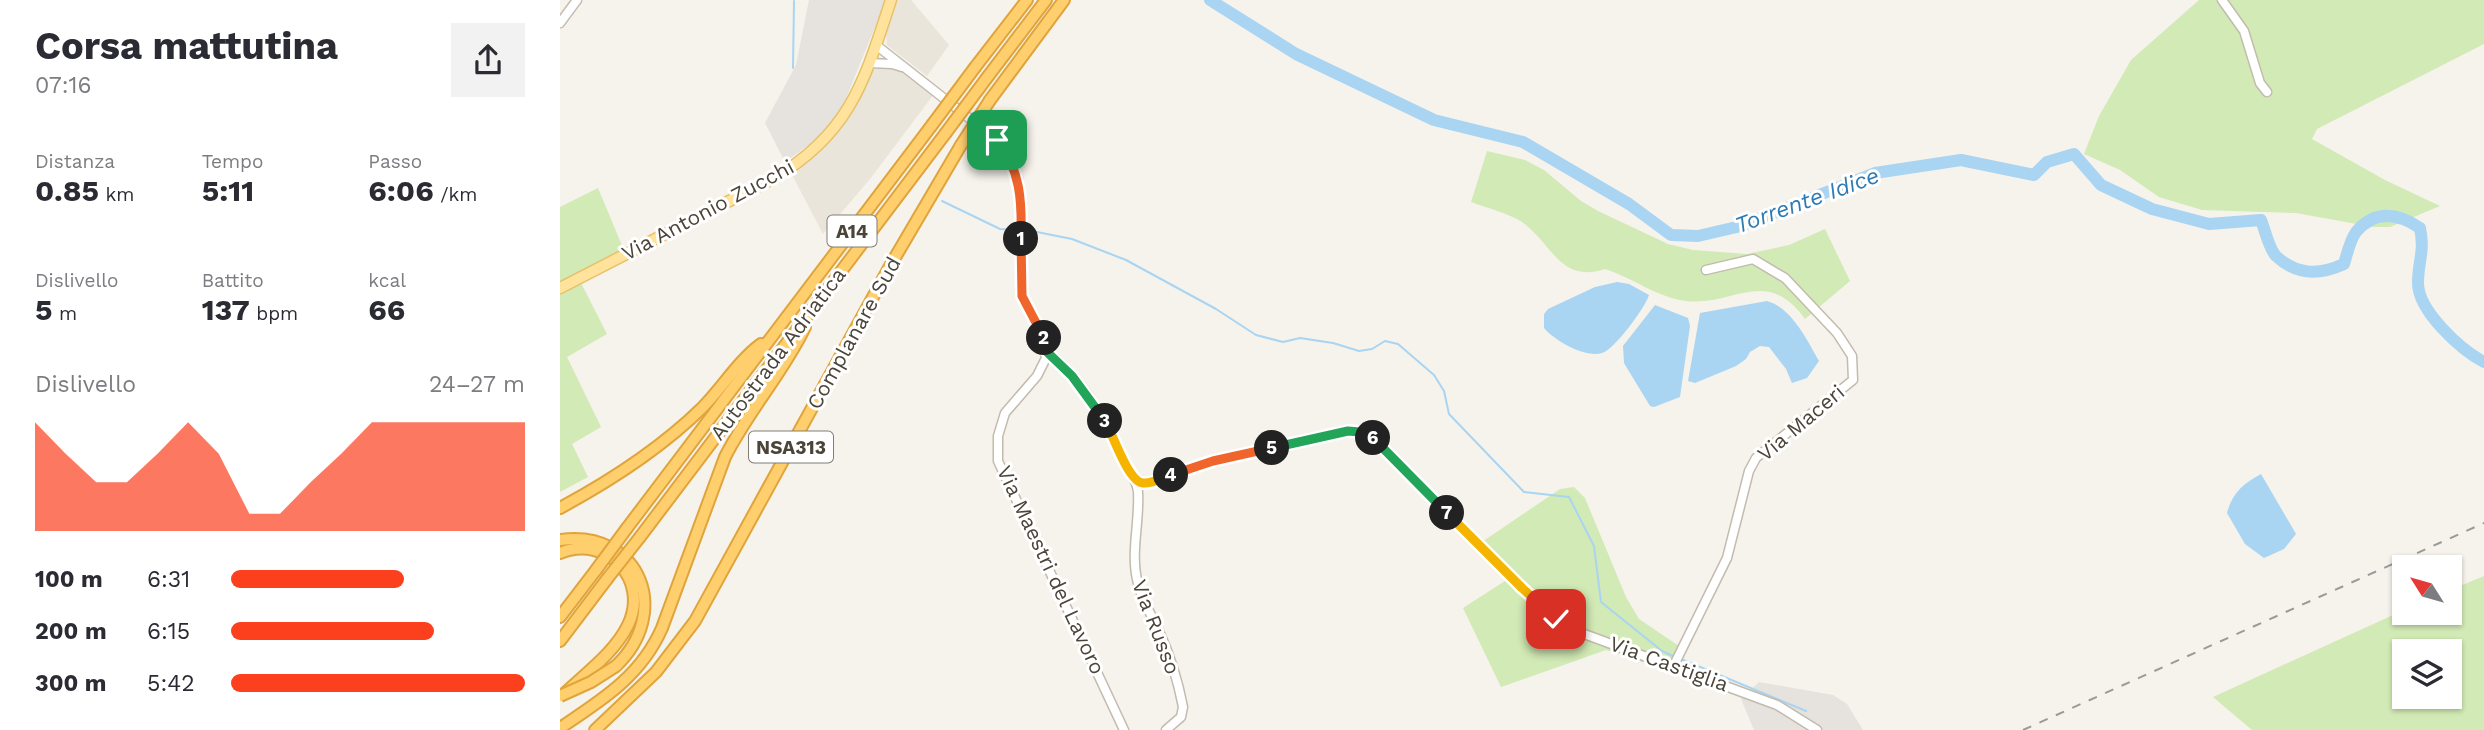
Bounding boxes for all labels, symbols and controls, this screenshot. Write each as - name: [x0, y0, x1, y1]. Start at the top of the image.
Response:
- button: share: [451, 23, 525, 97]
- text: Corsa mattutina: [35, 24, 338, 68]
- text: 07:16: [35, 72, 92, 99]
- pin: [967, 110, 1027, 170]
- icon: arrive: [978, 121, 1016, 159]
- text: Distanza: [35, 150, 115, 173]
- text: Tempo: [202, 150, 263, 173]
- text: Passo: [368, 150, 422, 173]
- street label: Via Antonio Zucchi: [617, 154, 798, 265]
- water label: Torrente Idice: [1731, 162, 1883, 239]
- text: 0.85: [35, 173, 99, 208]
- text: 5:11: [202, 173, 254, 208]
- text: 6:06: [368, 173, 434, 208]
- text: km: [99, 183, 134, 206]
- text: /km: [434, 183, 477, 206]
- road number: A14: [828, 216, 876, 246]
- pin: 1: [1004, 222, 1038, 256]
- text: 1: [1016, 227, 1025, 250]
- street label: Complanare Sud: [801, 252, 906, 413]
- street label: Autostrada Adriatica: [705, 262, 851, 445]
- text: Dislivello: [35, 269, 118, 292]
- text: Battito: [202, 269, 264, 292]
- text: kcal: [368, 269, 406, 292]
- text: 5: [35, 292, 53, 327]
- text: 137: [202, 292, 250, 327]
- text: 66: [368, 292, 405, 327]
- text: m: [53, 302, 77, 325]
- text: bpm: [250, 302, 298, 325]
- pin: 2: [1026, 320, 1062, 356]
- text: 2: [1038, 326, 1049, 349]
- text: Dislivello: [35, 371, 136, 398]
- text: 24–27 m: [429, 371, 525, 398]
- street label: Via Maceri: [1752, 379, 1849, 466]
- pin: 3: [1088, 404, 1122, 438]
- text: 3: [1099, 409, 1110, 432]
- pin: 6: [1356, 420, 1390, 456]
- text: 6: [1367, 426, 1378, 449]
- pin: 5: [1254, 430, 1290, 466]
- road number: NSA313: [749, 432, 833, 462]
- text: 5: [1266, 436, 1277, 459]
- pin: 4: [1154, 458, 1188, 492]
- street label: Via Maestri del Lavoro: [992, 461, 1111, 678]
- text: 4: [1164, 463, 1177, 486]
- pin: 7: [1430, 496, 1464, 530]
- text: 7: [1441, 501, 1452, 524]
- north arrow: [2392, 555, 2462, 625]
- map controls: [2392, 555, 2462, 709]
- text: 100 m: [35, 566, 103, 593]
- text: 6:31: [147, 566, 190, 593]
- street label: Via Russo: [1127, 576, 1186, 678]
- pin: [1526, 589, 1586, 649]
- icon: check: [1537, 600, 1575, 638]
- text: 200 m: [35, 618, 107, 645]
- text: 6:15: [147, 618, 190, 645]
- street label: Via Castiglia: [1606, 630, 1732, 697]
- button: layers: [2392, 639, 2462, 709]
- text: 300 m: [35, 670, 106, 697]
- text: 5:42: [147, 670, 195, 697]

